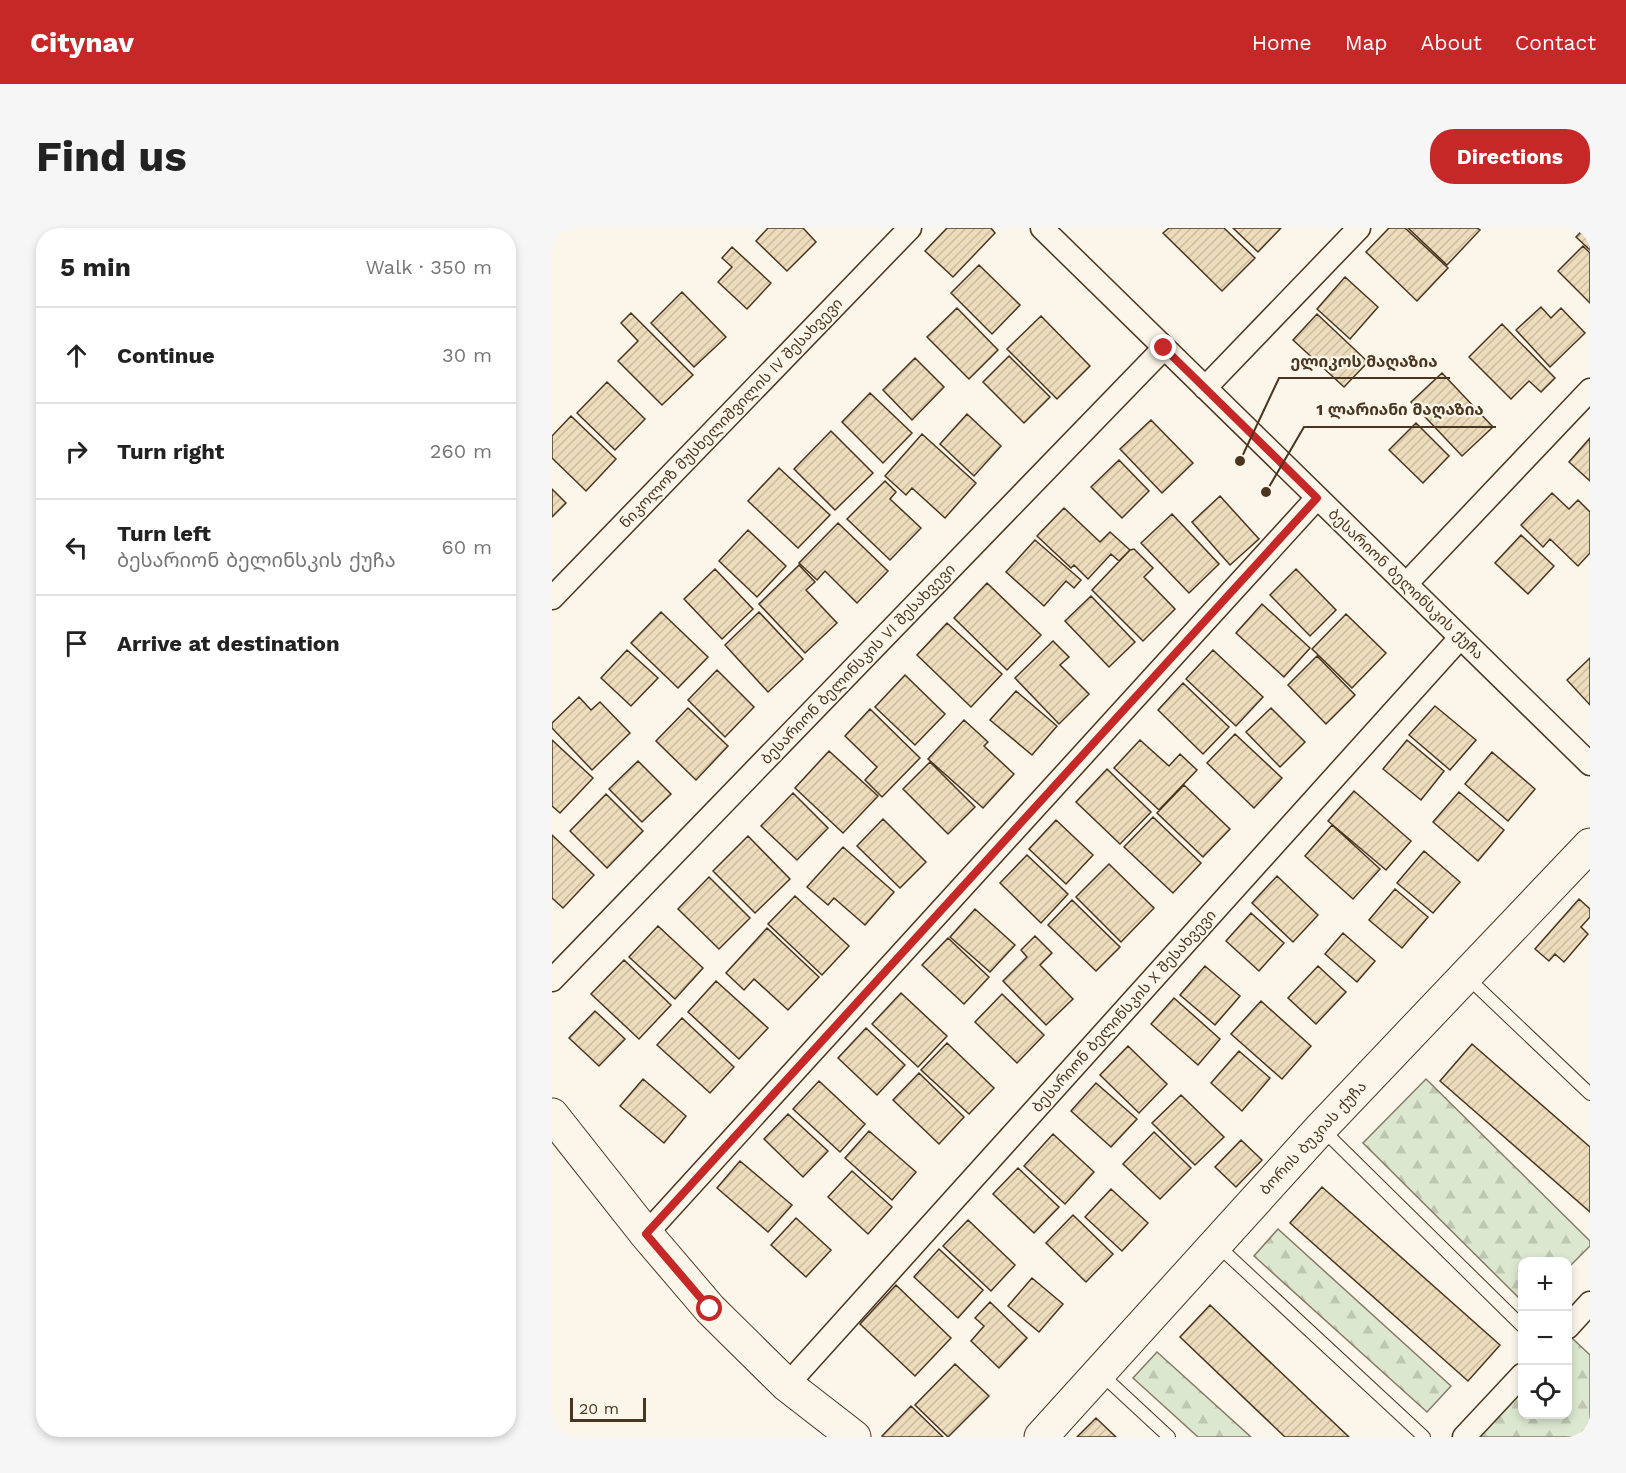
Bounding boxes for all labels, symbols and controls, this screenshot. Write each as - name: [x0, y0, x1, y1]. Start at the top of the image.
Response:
- text: Citynav: [30, 26, 134, 59]
- text: Home: [1252, 30, 1312, 55]
- text: Map: [1345, 30, 1388, 55]
- text: About: [1421, 30, 1482, 55]
- text: Contact: [1515, 30, 1596, 55]
- button: Directions: [1430, 129, 1590, 184]
- text: Find us: [36, 132, 187, 181]
- text: 5 min: [60, 252, 131, 282]
- text: Walk · 350 m: [365, 255, 492, 279]
- street label: ნიკოლოზ მუსხელიშვილის IV შესახვევი: [616, 294, 846, 532]
- route end: [1150, 334, 1176, 360]
- icon: ahead: [60, 339, 93, 372]
- text: Continue: [117, 343, 215, 368]
- text: 30 m: [442, 343, 492, 367]
- callout: ელიკოს მაღაზია: [1279, 344, 1450, 378]
- text: ელიკოს მაღაზია: [1291, 352, 1438, 372]
- callout: 1 ლარიანი მაღაზია: [1304, 393, 1496, 427]
- text: 1 ლარიანი მაღაზია: [1316, 400, 1484, 420]
- icon: right: [60, 435, 93, 468]
- text: Turn right: [117, 439, 224, 464]
- text: 260 m: [430, 439, 492, 463]
- street label: ბესარიონ ბელინსკის ქუჩა: [1325, 505, 1487, 663]
- text: Turn left: [117, 521, 211, 546]
- icon: left: [60, 531, 93, 564]
- text: 60 m: [442, 535, 492, 559]
- text: ბესარიონ ბელინსკის ქუჩა: [117, 548, 396, 572]
- street label: ბესარიონ ბელინსკის VI შესახვევი: [757, 560, 959, 768]
- icon: arrive: [60, 627, 93, 660]
- text: Arrive at destination: [117, 631, 340, 656]
- street label: ბესარიონ ბელინსკის X შესახვევი: [1028, 906, 1220, 1116]
- street label: ბორის ბუკიას ქუჩა: [1256, 1078, 1370, 1198]
- map controls: [1518, 1257, 1572, 1419]
- button: +: [1518, 1257, 1572, 1311]
- route start: [696, 1295, 722, 1321]
- button: −: [1518, 1311, 1572, 1365]
- button: locate: [1518, 1365, 1572, 1419]
- scale bar: [570, 1395, 646, 1422]
- text: 20 m: [579, 1399, 619, 1418]

